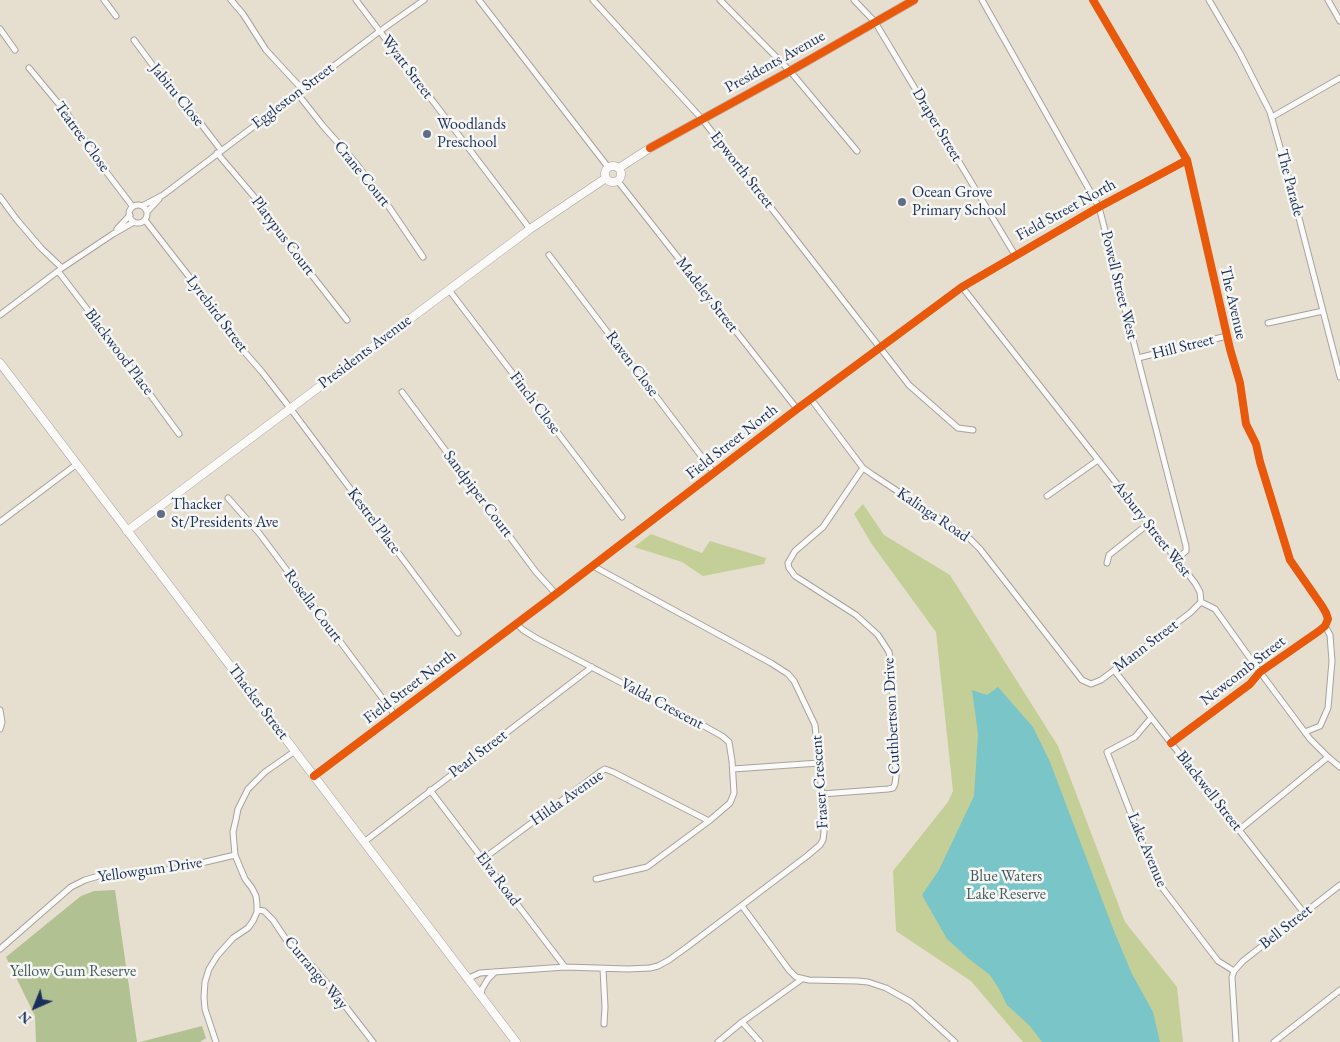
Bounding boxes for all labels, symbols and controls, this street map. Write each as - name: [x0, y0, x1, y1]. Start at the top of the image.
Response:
- street label: Presidents Avenue: [722, 27, 828, 97]
- street label: Wyatt Street: [377, 31, 437, 103]
- street label: Eggleston Street: [248, 59, 338, 133]
- street label: Jabiru Close: [146, 60, 208, 130]
- street label: Draper Street: [908, 85, 966, 165]
- street label: Teatree Close: [50, 98, 114, 176]
- place label: Woodlands Preschool: [437, 115, 506, 153]
- marker: Woodlands Preschool: [421, 128, 433, 140]
- street label: Epworth Street: [706, 128, 778, 212]
- street label: Crane Court: [330, 137, 394, 211]
- street label: The Parade: [1272, 147, 1308, 219]
- street label: Field Street North: [1013, 175, 1119, 245]
- place label: Ocean Grove Primary School: [912, 183, 1006, 221]
- street label: Platypus Court: [247, 193, 319, 279]
- marker: Ocean Grove Primary School: [896, 196, 908, 208]
- street label: Powell Street West: [1096, 229, 1142, 341]
- street label: Madeley Street: [672, 254, 742, 336]
- street label: The Avenue: [1215, 265, 1251, 341]
- street label: Lyrebird Street: [182, 272, 252, 356]
- street label: Blackwood Place: [80, 305, 158, 399]
- street label: Presidents Avenue: [315, 311, 415, 393]
- street label: Raven Close: [601, 328, 663, 400]
- street label: Hill Street: [1150, 330, 1216, 364]
- street label: Finch Close: [505, 368, 565, 438]
- street label: Field Street North: [682, 400, 782, 484]
- street label: Sandpiper Court: [439, 447, 517, 541]
- street label: Asbury Street West: [1109, 477, 1195, 581]
- street label: Kestrel Place: [343, 484, 405, 558]
- street label: Kalinga Road: [893, 484, 973, 546]
- place label: Thacker St/Presidents Ave: [171, 495, 278, 533]
- marker: Thacker St/Presidents Ave: [155, 508, 167, 520]
- street label: Rosella Court: [279, 566, 347, 646]
- street label: Mann Street: [1110, 616, 1182, 676]
- street label: Newcomb Street: [1197, 632, 1289, 710]
- street label: Field Street North: [360, 646, 460, 728]
- street label: Cuthbertson Drive: [879, 657, 905, 775]
- street label: Thacker Street: [223, 661, 293, 743]
- street label: Valda Crescent: [617, 674, 707, 734]
- street label: Pearl Street: [445, 726, 511, 782]
- street label: Fraser Crescent: [807, 735, 833, 829]
- street label: Blackwell Street: [1172, 747, 1246, 835]
- street label: Hilda Avenue: [527, 766, 607, 830]
- street label: Lake Avenue: [1123, 810, 1171, 890]
- street label: Elva Road: [471, 848, 525, 910]
- street label: Yellowgum Drive: [96, 853, 204, 887]
- park label: Blue Waters Lake Reserve: [966, 867, 1046, 905]
- street label: Bell Street: [1256, 900, 1316, 954]
- street label: Currango Way: [280, 932, 352, 1014]
- park label: Yellow Gum Reserve: [10, 962, 136, 982]
- north arrow: [10, 982, 60, 1032]
- text: N: [14, 1007, 35, 1028]

